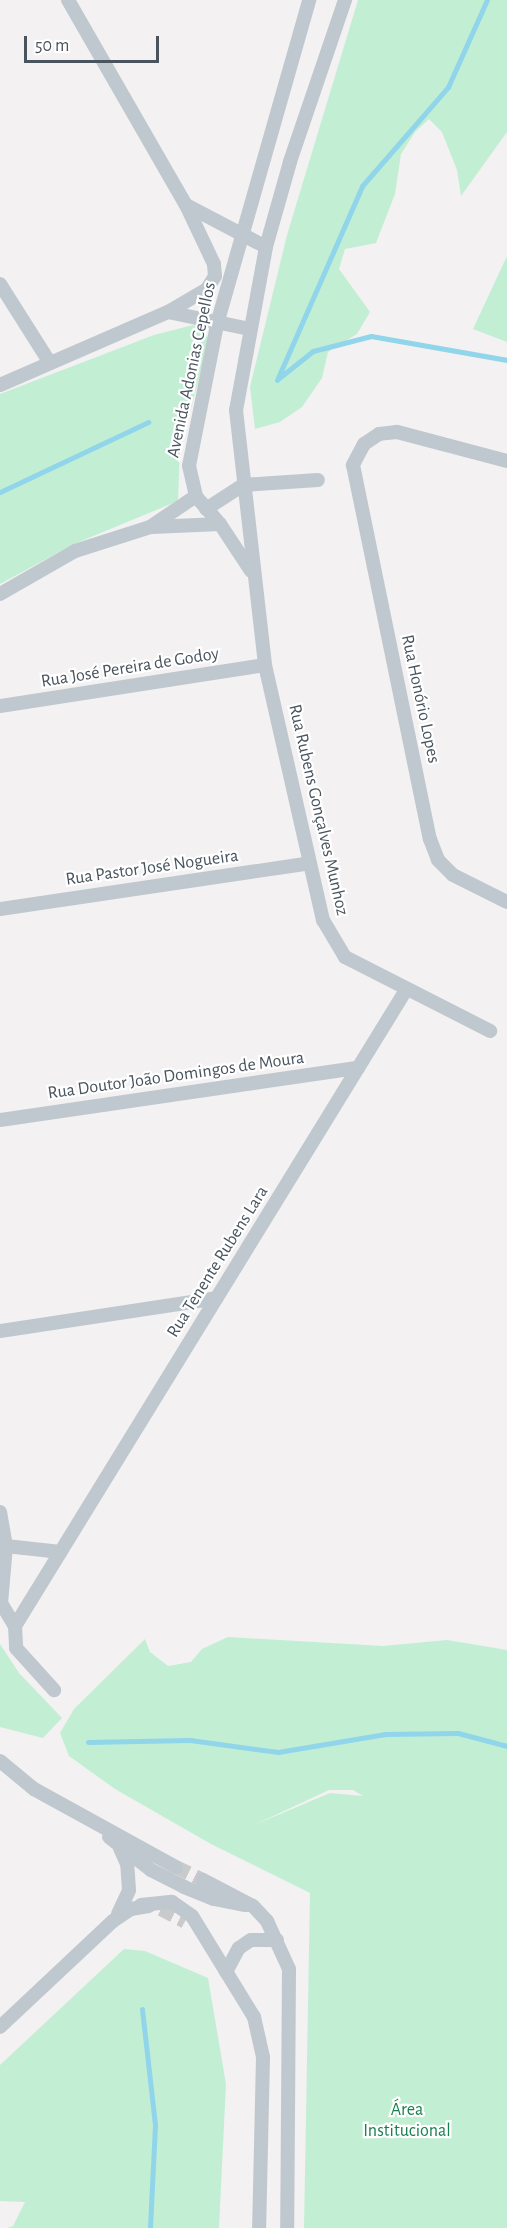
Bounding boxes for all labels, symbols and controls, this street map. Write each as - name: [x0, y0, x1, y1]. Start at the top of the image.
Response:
- scale bar: [27, 24, 162, 62]
- text: 50 m: [35, 37, 69, 55]
- street label: Avenida Adonias Cepellos: [163, 280, 221, 460]
- street label: Rua Honório Lopes: [396, 633, 444, 765]
- street label: Rua José Pereira de Godoy: [40, 643, 220, 693]
- street label: Rua Rubens Gonçalves Munhoz: [283, 702, 353, 918]
- street label: Rua Pastor José Nogueira: [64, 845, 240, 891]
- street label: Rua Doutor João Domingos de Moura: [46, 1047, 306, 1105]
- street label: Rua Tenente Rubens Lara: [163, 1182, 273, 1342]
- park label: Área Institucional: [363, 2100, 451, 2142]

